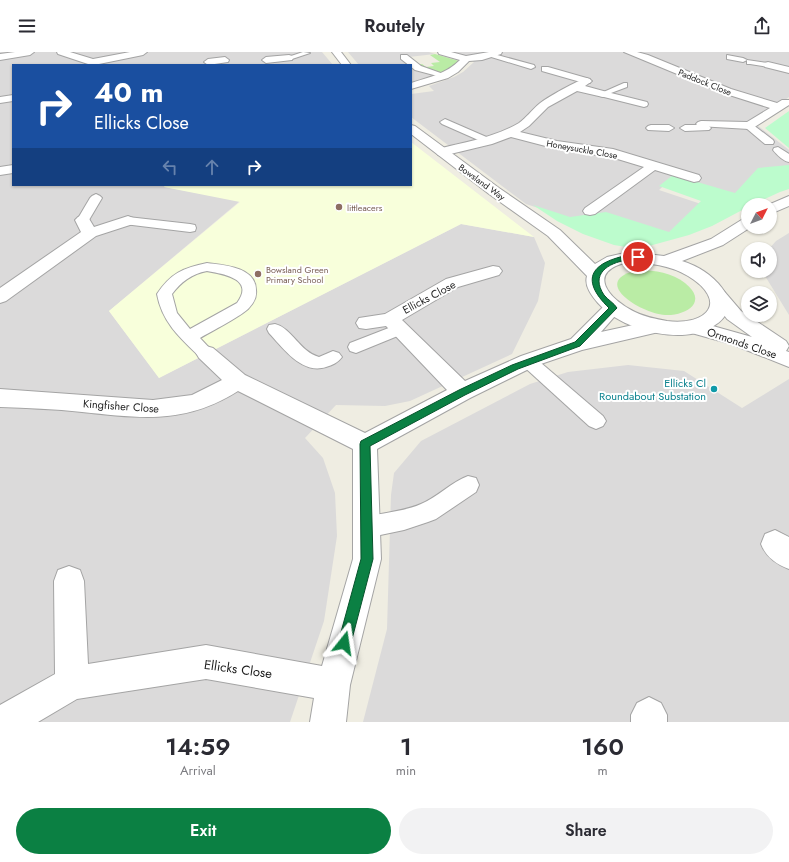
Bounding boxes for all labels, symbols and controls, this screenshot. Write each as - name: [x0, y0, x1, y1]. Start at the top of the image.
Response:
- text: Routely: [364, 13, 425, 39]
- icon: menu: [16, 15, 38, 37]
- icon: share: [751, 15, 773, 37]
- street label: Paddock Close: [676, 65, 734, 99]
- text: 40 m: [94, 72, 163, 113]
- icon: right: [28, 80, 80, 132]
- text: Ellicks Close: [94, 110, 189, 136]
- street label: Honeysuckle Close: [545, 136, 619, 162]
- icon: left: [159, 156, 181, 178]
- icon: ahead: [201, 156, 223, 178]
- icon: right: [243, 156, 265, 178]
- street label: Bowsland Way: [456, 161, 508, 203]
- north arrow: [741, 198, 777, 234]
- map controls: [741, 198, 777, 322]
- place label: littleacers: [347, 201, 383, 214]
- marker: littleacers: [334, 202, 344, 212]
- pin: [621, 240, 655, 274]
- button: sound: [741, 242, 777, 278]
- icon: arrive: [627, 246, 649, 268]
- place label: Bowsland Green Primary School: [266, 263, 329, 286]
- marker: Bowsland Green Primary School: [253, 269, 263, 279]
- street label: Ellicks Close: [400, 276, 459, 318]
- button: layers: [741, 286, 777, 322]
- street label: Ormonds Close: [705, 324, 779, 363]
- place label: Ellicks Cl Roundabout Substation: [599, 375, 706, 404]
- marker: Ellicks Cl Roundabout Substation: [709, 384, 719, 394]
- street label: Kingfisher Close: [82, 395, 160, 417]
- position arrow: [323, 622, 365, 664]
- street label: Ellicks Close: [203, 655, 274, 683]
- text: 14:59: [165, 729, 231, 764]
- text: 1: [400, 729, 412, 764]
- text: 160: [581, 729, 624, 764]
- text: Arrival: [180, 761, 216, 780]
- text: min: [396, 761, 416, 780]
- text: m: [597, 761, 608, 780]
- button: Exit: [16, 808, 391, 854]
- button: Share: [399, 808, 773, 854]

